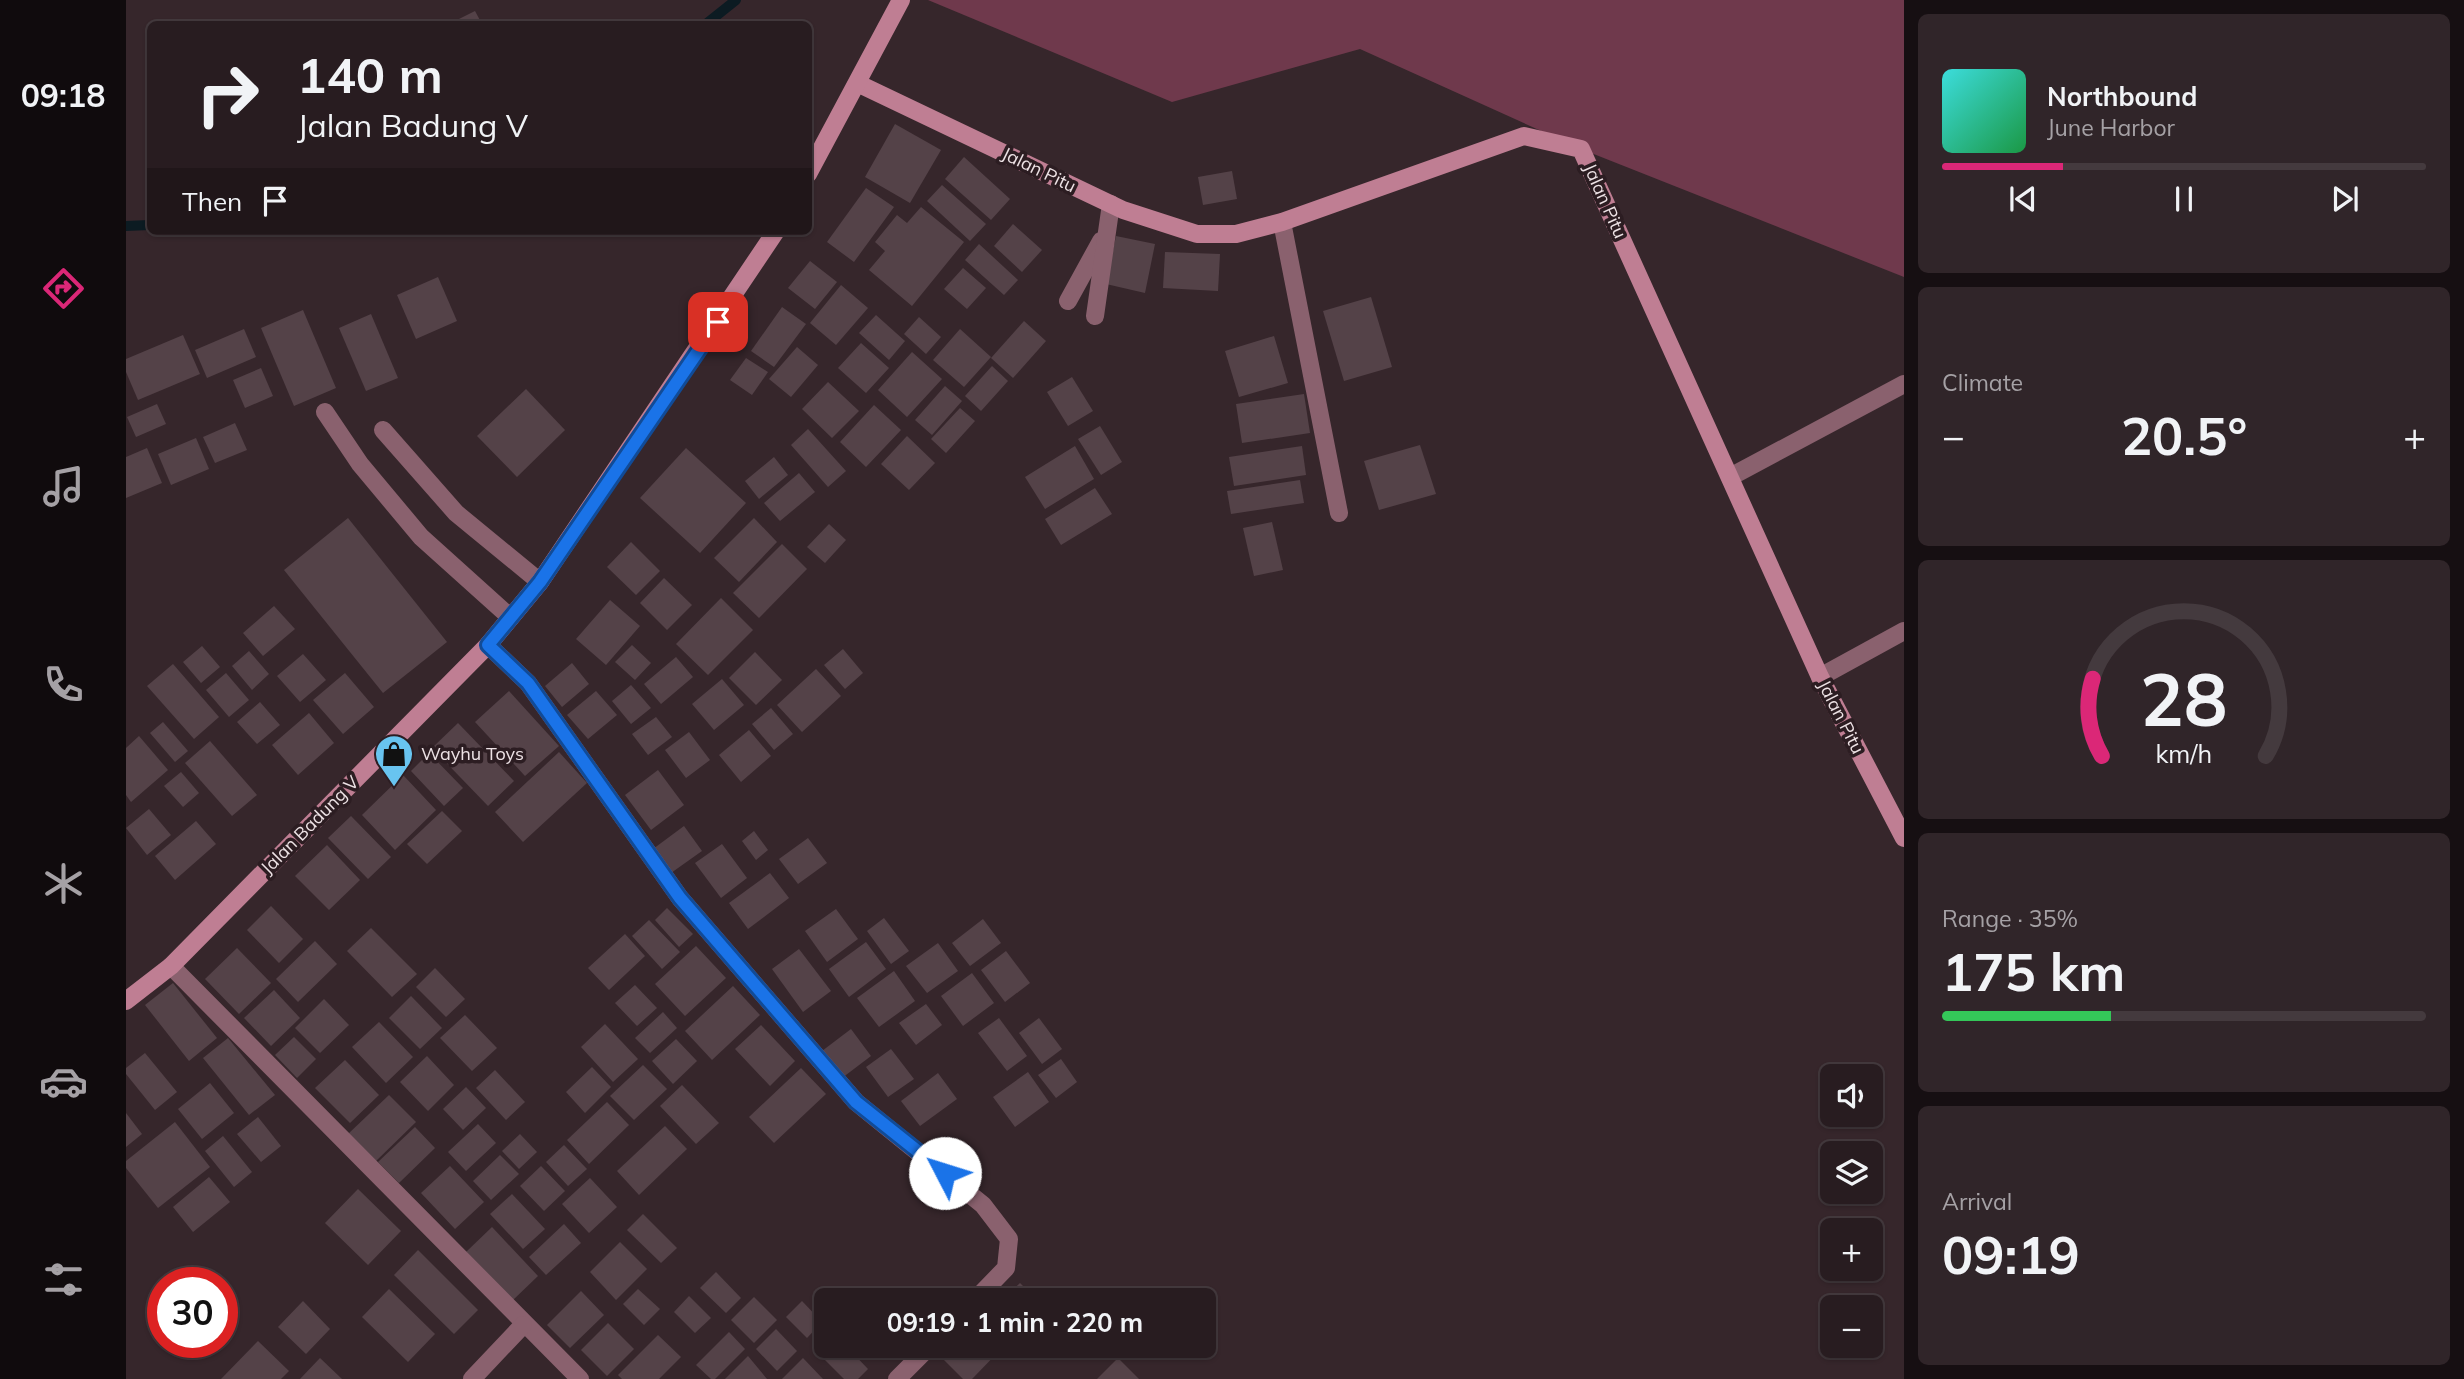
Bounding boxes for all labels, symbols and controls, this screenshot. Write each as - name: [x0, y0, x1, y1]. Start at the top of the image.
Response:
- text: 140 m: [297, 44, 443, 105]
- icon: right: [182, 49, 273, 140]
- text: 09:18: [21, 75, 105, 115]
- text: Northbound: [2047, 80, 2197, 113]
- text: Jalan Badung V: [297, 105, 528, 145]
- text: June Harbor: [2047, 113, 2175, 142]
- street label: Jalan Pitu: [998, 142, 1080, 197]
- street label: Jalan Pitu: [1579, 160, 1632, 242]
- icon: previous: [2004, 180, 2042, 218]
- icon: pause: [2165, 180, 2203, 218]
- icon: next: [2326, 180, 2364, 218]
- icon: arrive: [256, 182, 294, 220]
- text: Then: [182, 185, 242, 218]
- icon: directions: [39, 264, 88, 313]
- pin: [688, 292, 748, 352]
- icon: arrive: [699, 303, 737, 341]
- text: Climate: [1942, 368, 2023, 397]
- text: 20.5°: [2121, 403, 2247, 468]
- text: −: [1942, 412, 1965, 460]
- text: +: [2403, 412, 2426, 460]
- icon: music: [39, 462, 88, 511]
- text: 28: [2140, 653, 2228, 744]
- icon: phone: [39, 660, 88, 709]
- street label: Jalan Pitu: [1813, 676, 1870, 758]
- shop icon: Wayhu Toys: [373, 733, 415, 788]
- text: km/h: [2156, 737, 2212, 768]
- place label: Wayhu Toys: [421, 742, 524, 765]
- street label: Jalan Badung V: [256, 770, 364, 879]
- icon: climate: [39, 859, 88, 908]
- text: Range · 35%: [1942, 904, 2078, 933]
- text: 175 km: [1942, 939, 2125, 1004]
- icon: car: [39, 1057, 88, 1106]
- map controls: [1820, 1064, 1883, 1358]
- button: sound: [1820, 1064, 1883, 1127]
- position arrow: [908, 1136, 982, 1210]
- button: layers: [1820, 1141, 1883, 1204]
- text: Arrival: [1942, 1187, 2012, 1216]
- button: +: [1820, 1218, 1883, 1281]
- text: 09:19: [1942, 1222, 2080, 1287]
- icon: filters: [39, 1255, 88, 1304]
- speed limit sign: 30: [147, 1267, 238, 1358]
- button: −: [1820, 1295, 1883, 1358]
- text: 09:19 · 1 min · 220 m: [887, 1306, 1143, 1339]

